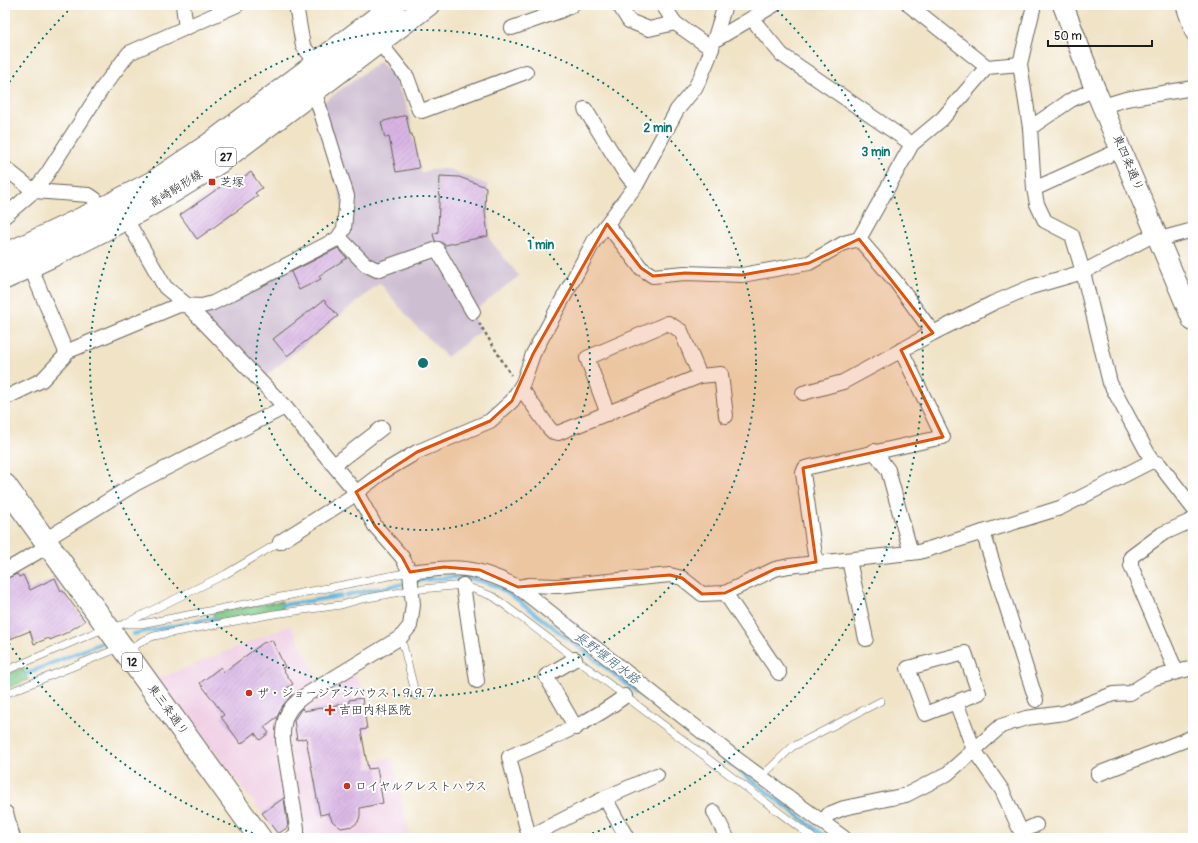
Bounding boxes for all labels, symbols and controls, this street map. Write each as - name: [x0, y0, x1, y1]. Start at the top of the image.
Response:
- scale bar: [1048, 22, 1152, 48]
- text: 50 m: [1054, 29, 1082, 44]
- text: 2 min: [644, 121, 673, 136]
- street label: 東四条通り: [1109, 132, 1147, 194]
- text: 3 min: [862, 145, 891, 160]
- road number: 27: [216, 148, 236, 166]
- street label: 高崎駒形線: [147, 167, 205, 211]
- place label: 芝塚: [220, 175, 244, 190]
- marker: 芝塚: [207, 177, 217, 187]
- text: 1 min: [528, 238, 555, 253]
- centre of rings: [416, 356, 430, 370]
- water label: 長野堰用水路: [571, 628, 644, 688]
- road number: 12: [122, 653, 142, 671]
- street label: 東三条通り: [144, 681, 192, 739]
- place label: ザ・ジョージアンハウス１９９７: [257, 686, 436, 701]
- marker: ザ・ジョージアンハウス１９９７: [244, 688, 254, 698]
- place label: 吉田内科医院: [339, 703, 411, 718]
- marker: 吉田内科医院: [324, 704, 336, 716]
- place label: ロイヤルクレストハウス: [355, 779, 487, 794]
- marker: ロイヤルクレストハウス: [342, 781, 352, 791]

